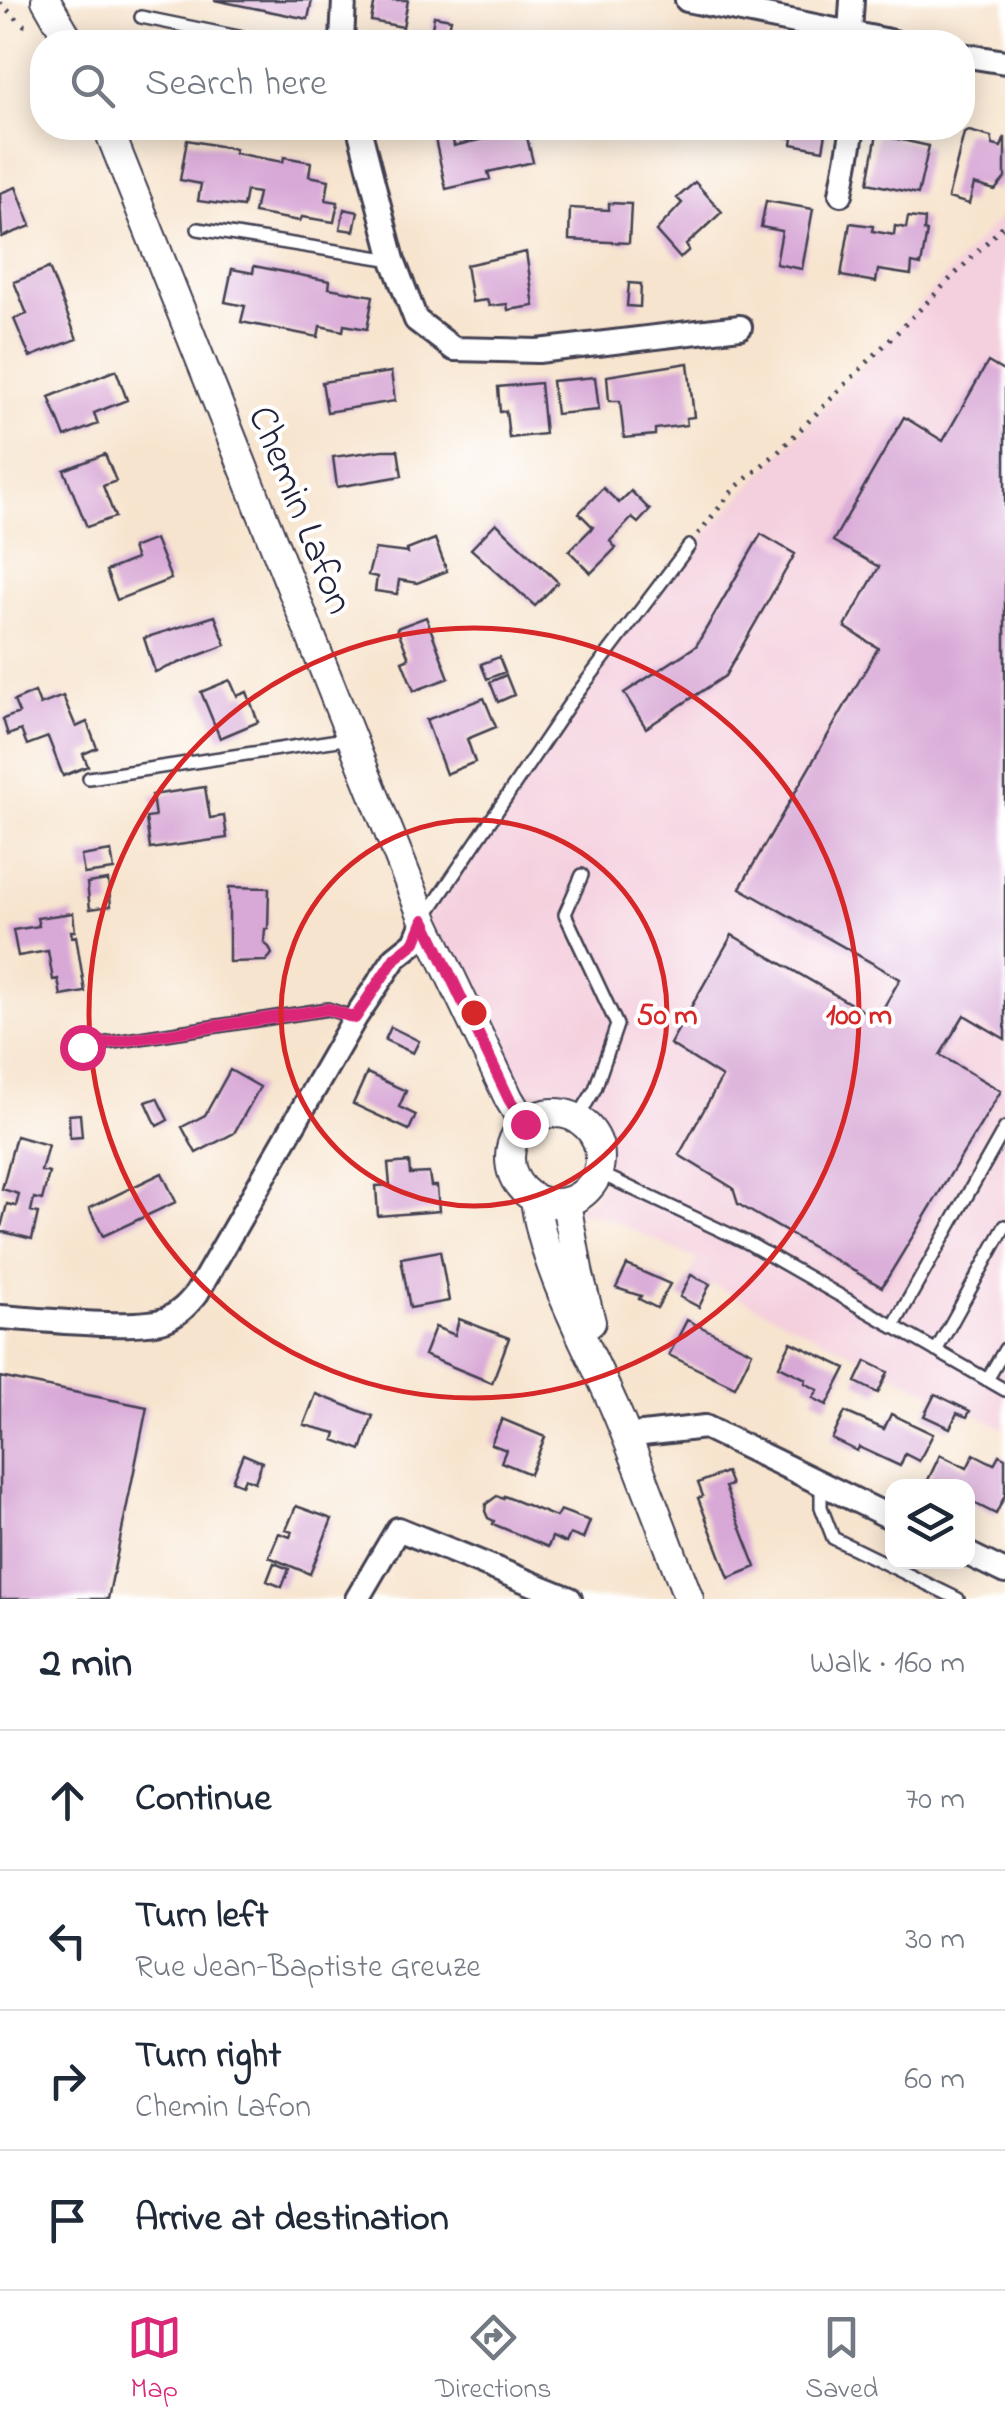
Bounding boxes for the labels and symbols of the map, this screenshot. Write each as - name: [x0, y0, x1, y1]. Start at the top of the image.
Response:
- street label: Chemin Lafon: [230, 398, 367, 624]
- centre of rings: [456, 995, 492, 1031]
- text: 50 m: [637, 995, 697, 1039]
- text: 100 m: [826, 995, 892, 1039]
- route start: [60, 1025, 106, 1071]
- route end: [503, 1102, 549, 1148]

